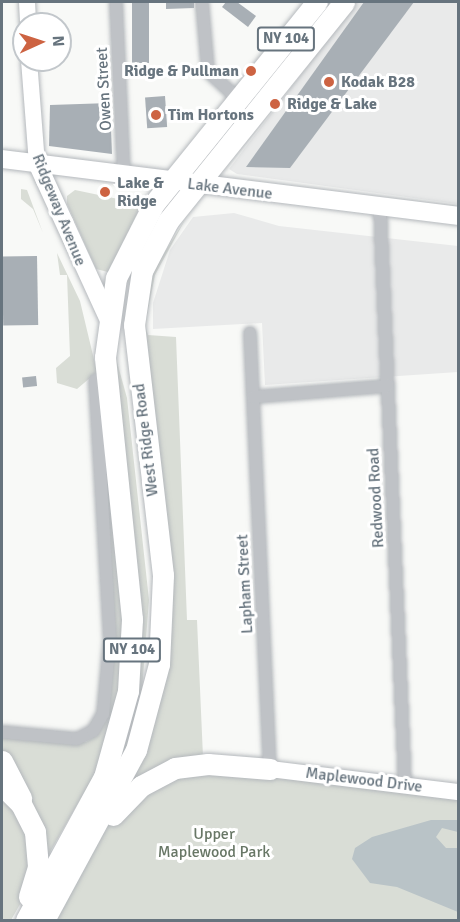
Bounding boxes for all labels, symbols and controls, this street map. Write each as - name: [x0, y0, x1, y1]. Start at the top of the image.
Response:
- north arrow: [12, 12, 72, 72]
- road number: NY 104: [256, 27, 316, 51]
- text: N: [48, 35, 68, 47]
- street label: Owen Street: [92, 47, 116, 131]
- place label: Ridge & Pullman: [124, 61, 239, 81]
- marker: Ridge & Pullman: [244, 64, 258, 78]
- place label: Kodak B28: [341, 72, 415, 92]
- marker: Kodak B28: [322, 75, 336, 89]
- place label: Ridge & Lake: [287, 94, 377, 114]
- marker: Ridge & Lake: [268, 97, 282, 111]
- place label: Tim Hortons: [168, 105, 254, 125]
- marker: Tim Hortons: [149, 108, 163, 122]
- street label: Ridgeway Avenue: [28, 151, 90, 269]
- place label: Lake & Ridge: [117, 173, 164, 211]
- street label: Lake Avenue: [186, 174, 274, 204]
- marker: Lake & Ridge: [98, 185, 112, 199]
- street label: West Ridge Road: [130, 382, 162, 498]
- street label: Redwood Road: [364, 448, 388, 548]
- street label: Lapham Street: [233, 534, 257, 634]
- road number: NY 104: [102, 638, 162, 662]
- street label: Maplewood Drive: [304, 763, 424, 797]
- park label: Upper Maplewood Park: [158, 824, 270, 862]

